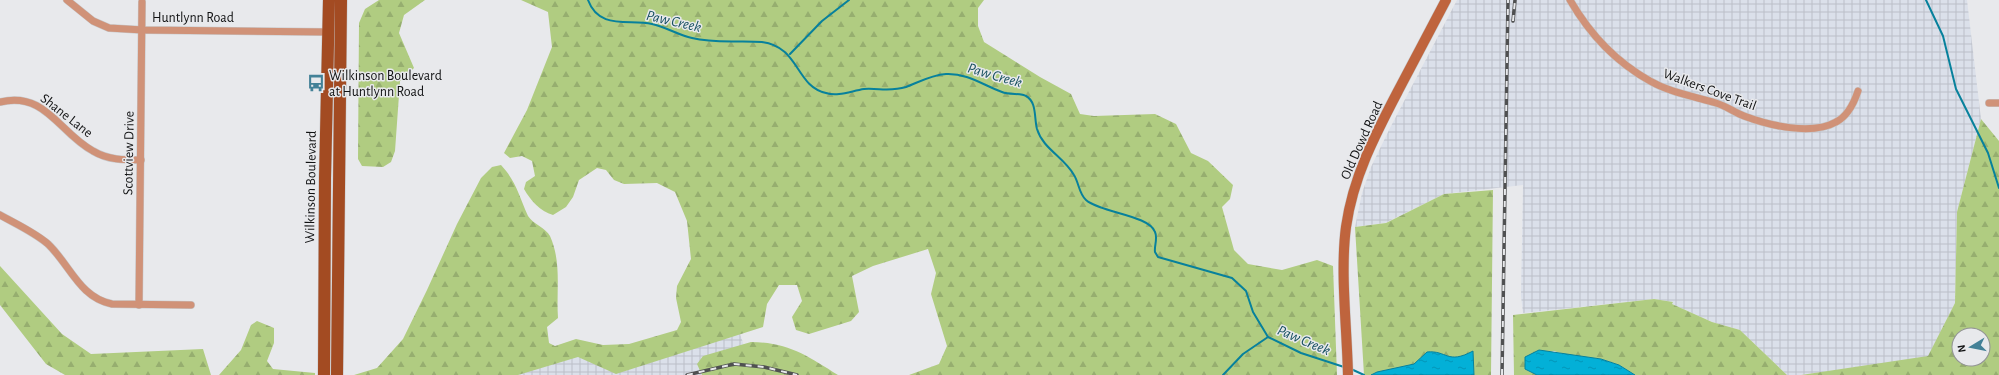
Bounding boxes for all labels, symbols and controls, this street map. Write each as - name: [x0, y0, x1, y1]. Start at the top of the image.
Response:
- water label: Paw Creek: [645, 8, 703, 35]
- street label: Huntlynn Road: [152, 11, 234, 25]
- water label: Paw Creek: [966, 61, 1024, 90]
- street label: Walkers Cove Trail: [1661, 67, 1758, 113]
- place label: Wilkinson Boulevard at Huntlynn Road: [329, 69, 442, 99]
- bus stop icon: Wilkinson Boulevard at Huntlynn Road: [306, 73, 326, 93]
- street label: Shane Lane: [38, 91, 95, 140]
- street label: Old Dowd Road: [1338, 99, 1385, 182]
- street label: Scottview Drive: [121, 111, 137, 195]
- street label: Wilkinson Boulevard: [303, 130, 319, 244]
- water label: Paw Creek: [1275, 323, 1333, 358]
- north arrow: [1951, 327, 1991, 367]
- text: N: [1956, 344, 1968, 353]

